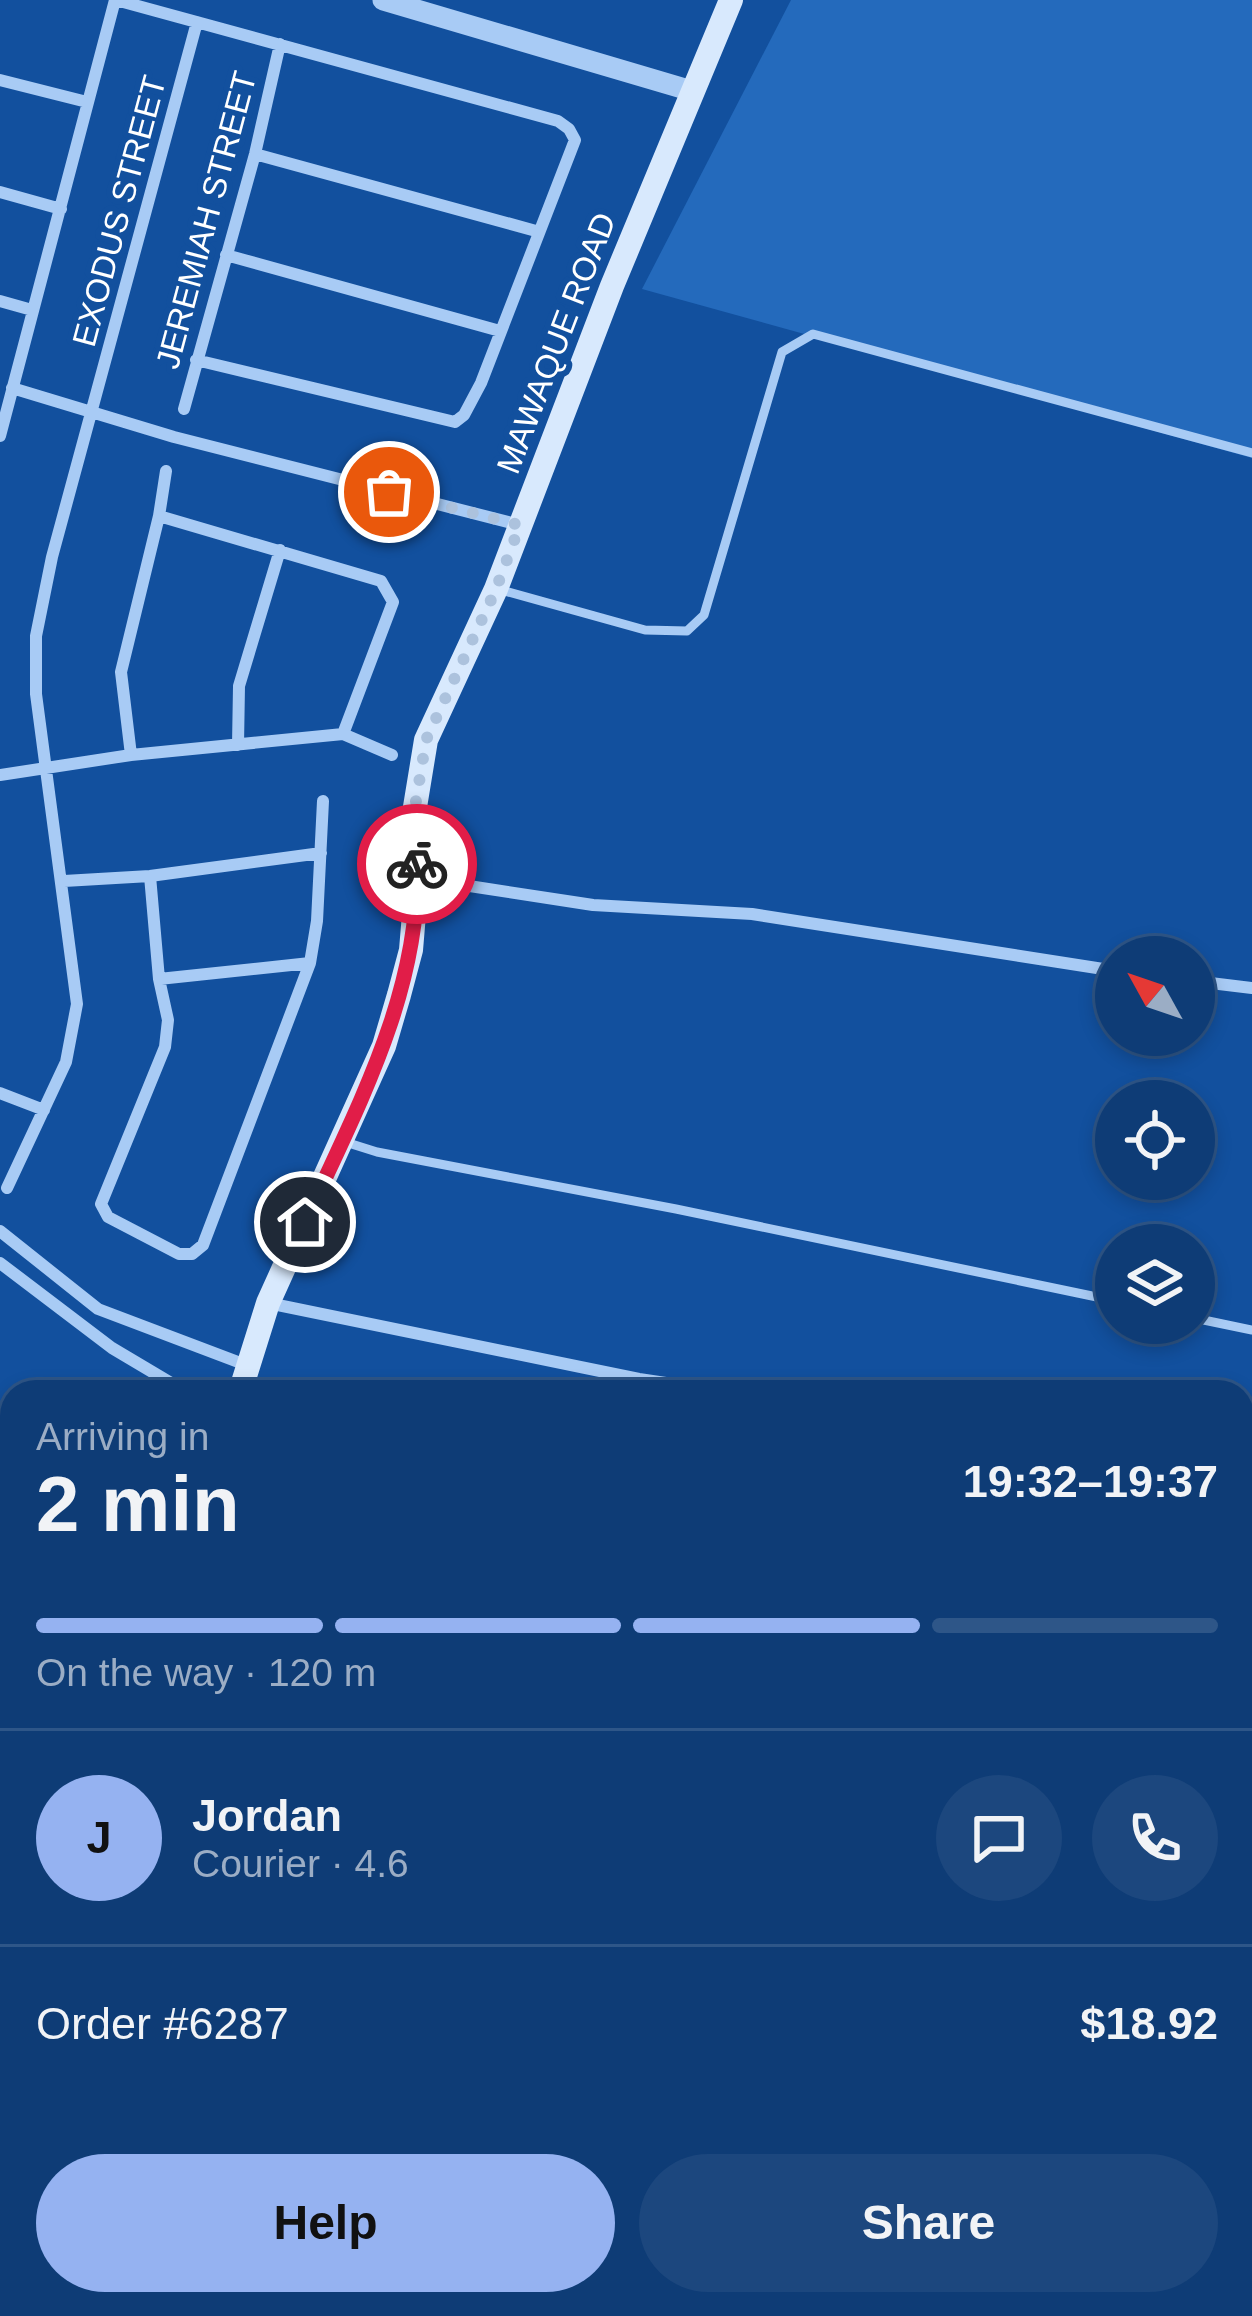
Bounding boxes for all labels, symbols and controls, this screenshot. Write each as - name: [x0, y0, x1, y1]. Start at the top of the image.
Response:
- street label: JEREMIAH STREET: [149, 67, 263, 373]
- street label: EXODUS STREET: [65, 72, 173, 350]
- street label: MAWAQUE ROAD: [489, 207, 623, 479]
- pin: [338, 441, 440, 543]
- icon: bag: [356, 459, 422, 525]
- courier: [357, 804, 477, 924]
- icon: bike: [384, 831, 450, 897]
- north arrow: [1095, 936, 1215, 1056]
- map controls: [1095, 936, 1215, 1344]
- button: locate: [1095, 1080, 1215, 1200]
- pin: [254, 1171, 356, 1273]
- icon: home: [272, 1189, 338, 1255]
- button: layers: [1095, 1224, 1215, 1344]
- text: Arriving in: [36, 1415, 209, 1458]
- text: 19:32–19:37: [963, 1456, 1218, 1507]
- text: 2 min: [36, 1460, 240, 1548]
- text: On the way · 120 m: [36, 1651, 376, 1694]
- button: chat: [936, 1775, 1062, 1901]
- button: phone: [1092, 1775, 1218, 1901]
- text: Jordan: [192, 1790, 342, 1841]
- text: J: [86, 1812, 112, 1863]
- text: Courier · 4.6: [192, 1842, 409, 1885]
- text: Order #6287: [36, 1998, 289, 2049]
- text: $18.92: [1080, 1998, 1218, 2049]
- button: Help: [36, 2154, 615, 2292]
- button: Share: [639, 2154, 1218, 2292]

